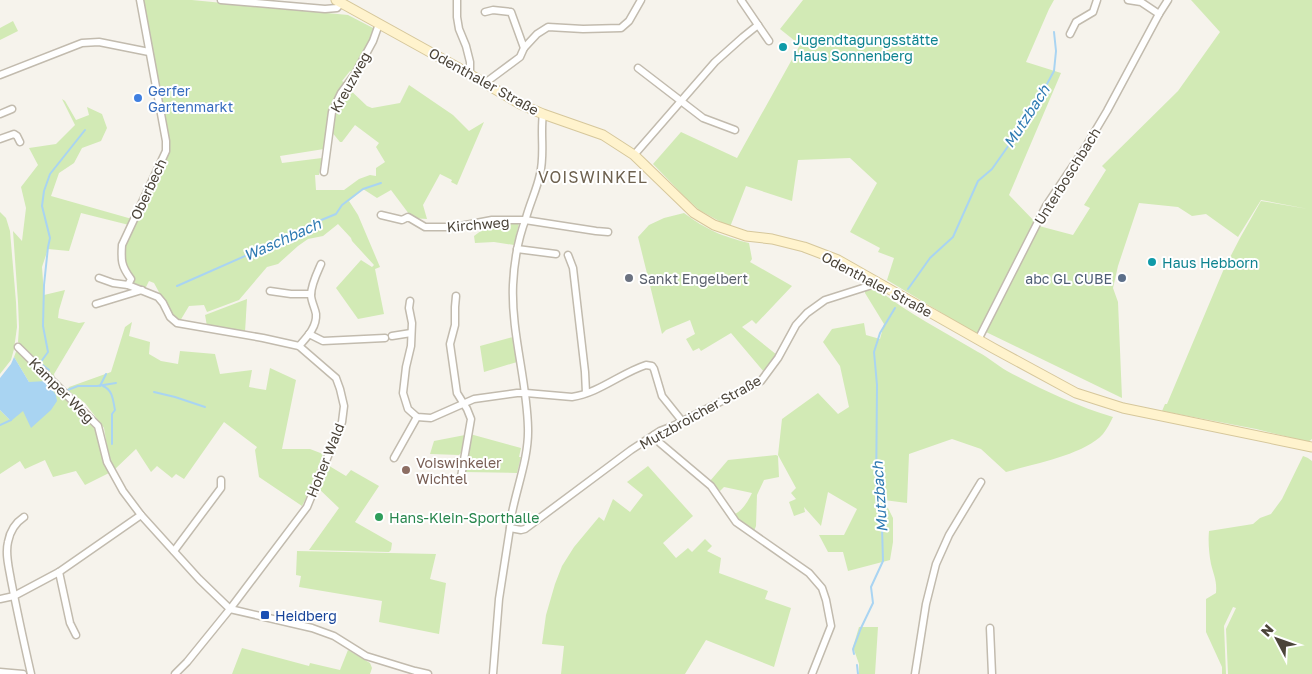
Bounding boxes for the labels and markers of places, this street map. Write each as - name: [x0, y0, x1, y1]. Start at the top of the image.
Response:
- place label: Jugendtagungsstätte Haus Sonnenberg: [793, 31, 938, 64]
- marker: Jugendtagungsstätte Haus Sonnenberg: [777, 41, 789, 53]
- place label: Gerfer Gartenmarkt: [148, 82, 233, 115]
- marker: Gerfer Gartenmarkt: [132, 92, 144, 104]
- place label: Haus Hebborn: [1162, 254, 1258, 271]
- marker: Haus Hebborn: [1146, 256, 1158, 268]
- place label: Sankt Engelbert: [639, 270, 748, 287]
- place label: abc GL CUBE: [1025, 270, 1112, 287]
- marker: Sankt Engelbert: [623, 272, 635, 284]
- marker: abc GL CUBE: [1116, 272, 1128, 284]
- place label: Voiswinkeler Wichtel: [416, 454, 502, 487]
- marker: Voiswinkeler Wichtel: [400, 464, 412, 476]
- place label: Hans-Klein-Sporthalle: [389, 509, 539, 526]
- marker: Hans-Klein-Sporthalle: [373, 511, 385, 523]
- place label: Heidberg: [275, 607, 337, 624]
- marker: Heidberg: [259, 609, 271, 621]

